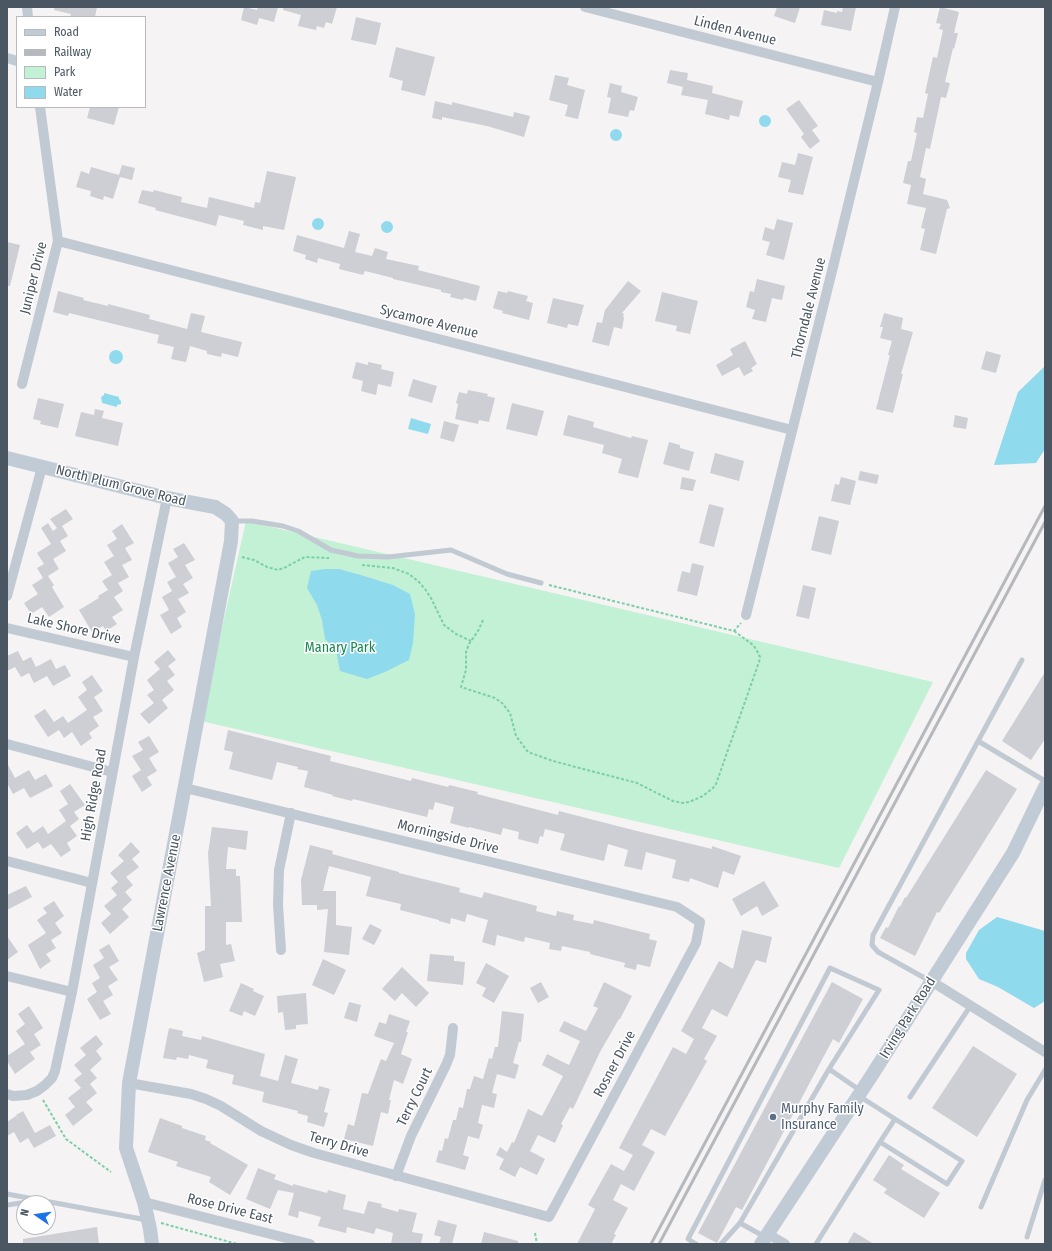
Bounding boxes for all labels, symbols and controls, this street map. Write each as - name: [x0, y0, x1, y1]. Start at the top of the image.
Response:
- street label: Linden Avenue: [692, 13, 778, 49]
- legend: [16, 16, 146, 108]
- text: Road: [54, 25, 79, 39]
- text: Railway: [54, 45, 91, 59]
- text: Park: [54, 65, 75, 79]
- text: Water: [54, 85, 82, 99]
- street label: Juniper Drive: [17, 240, 51, 316]
- street label: Thorndale Avenue: [788, 256, 830, 360]
- street label: Sycamore Avenue: [378, 302, 480, 342]
- street label: North Plum Grove Road: [54, 462, 188, 510]
- street label: Lake Shore Drive: [26, 610, 122, 648]
- park label: Manary Park: [305, 640, 375, 656]
- street label: High Ridge Road: [78, 747, 110, 843]
- street label: Morningside Drive: [396, 816, 500, 858]
- street label: Lawrence Avenue: [149, 833, 185, 933]
- street label: Irving Park Road: [876, 974, 940, 1062]
- street label: Rosner Drive: [590, 1028, 640, 1100]
- street label: Terry Court: [394, 1065, 436, 1129]
- place label: Murphy Family Insurance: [781, 1101, 864, 1134]
- marker: Murphy Family Insurance: [768, 1112, 778, 1122]
- street label: Terry Drive: [307, 1128, 371, 1162]
- street label: Rose Drive East: [185, 1190, 275, 1228]
- north arrow: [16, 1195, 56, 1235]
- text: N: [18, 1208, 32, 1217]

